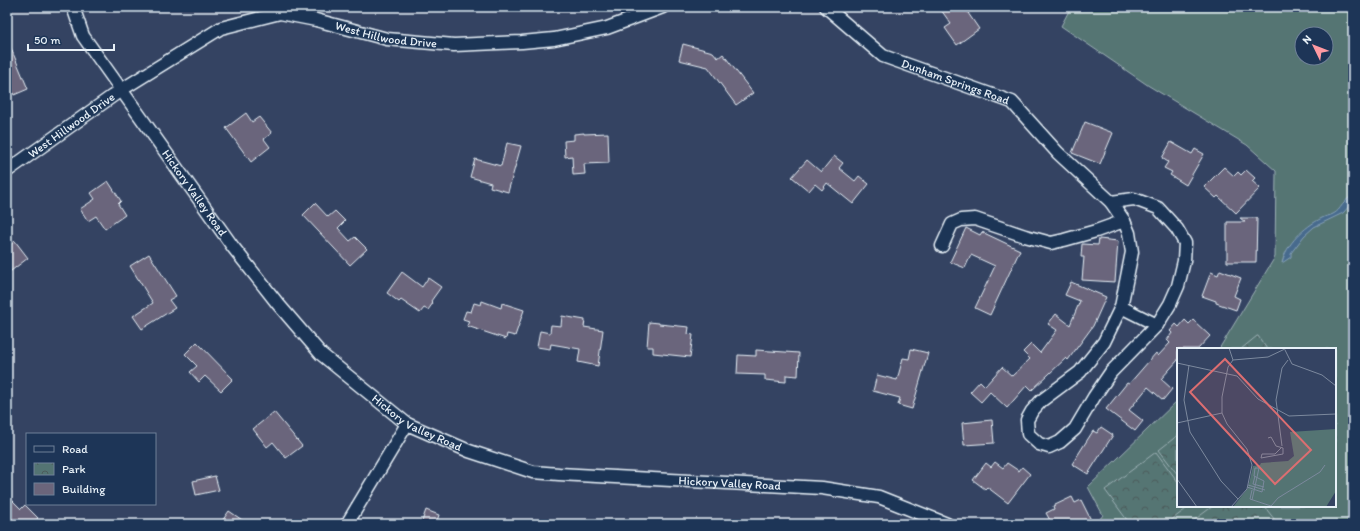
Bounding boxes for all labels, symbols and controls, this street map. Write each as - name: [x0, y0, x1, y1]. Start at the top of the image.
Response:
- street label: West Hillwood Drive: [334, 18, 438, 50]
- scale bar: [28, 26, 114, 52]
- north arrow: [1294, 26, 1334, 66]
- text: N: [1300, 32, 1314, 47]
- text: 50 m: [34, 33, 60, 47]
- street label: Dunham Springs Road: [899, 56, 1012, 108]
- street label: West Hillwood Drive: [25, 90, 118, 161]
- street label: Hickory Valley Road: [159, 147, 230, 239]
- inset map: [1177, 348, 1336, 507]
- street label: Hickory Valley Road: [369, 391, 465, 454]
- legend: [26, 433, 156, 505]
- text: Road: [62, 442, 88, 456]
- text: Park: [62, 462, 86, 476]
- street label: Hickory Valley Road: [678, 473, 782, 493]
- text: Building: [62, 482, 106, 496]

